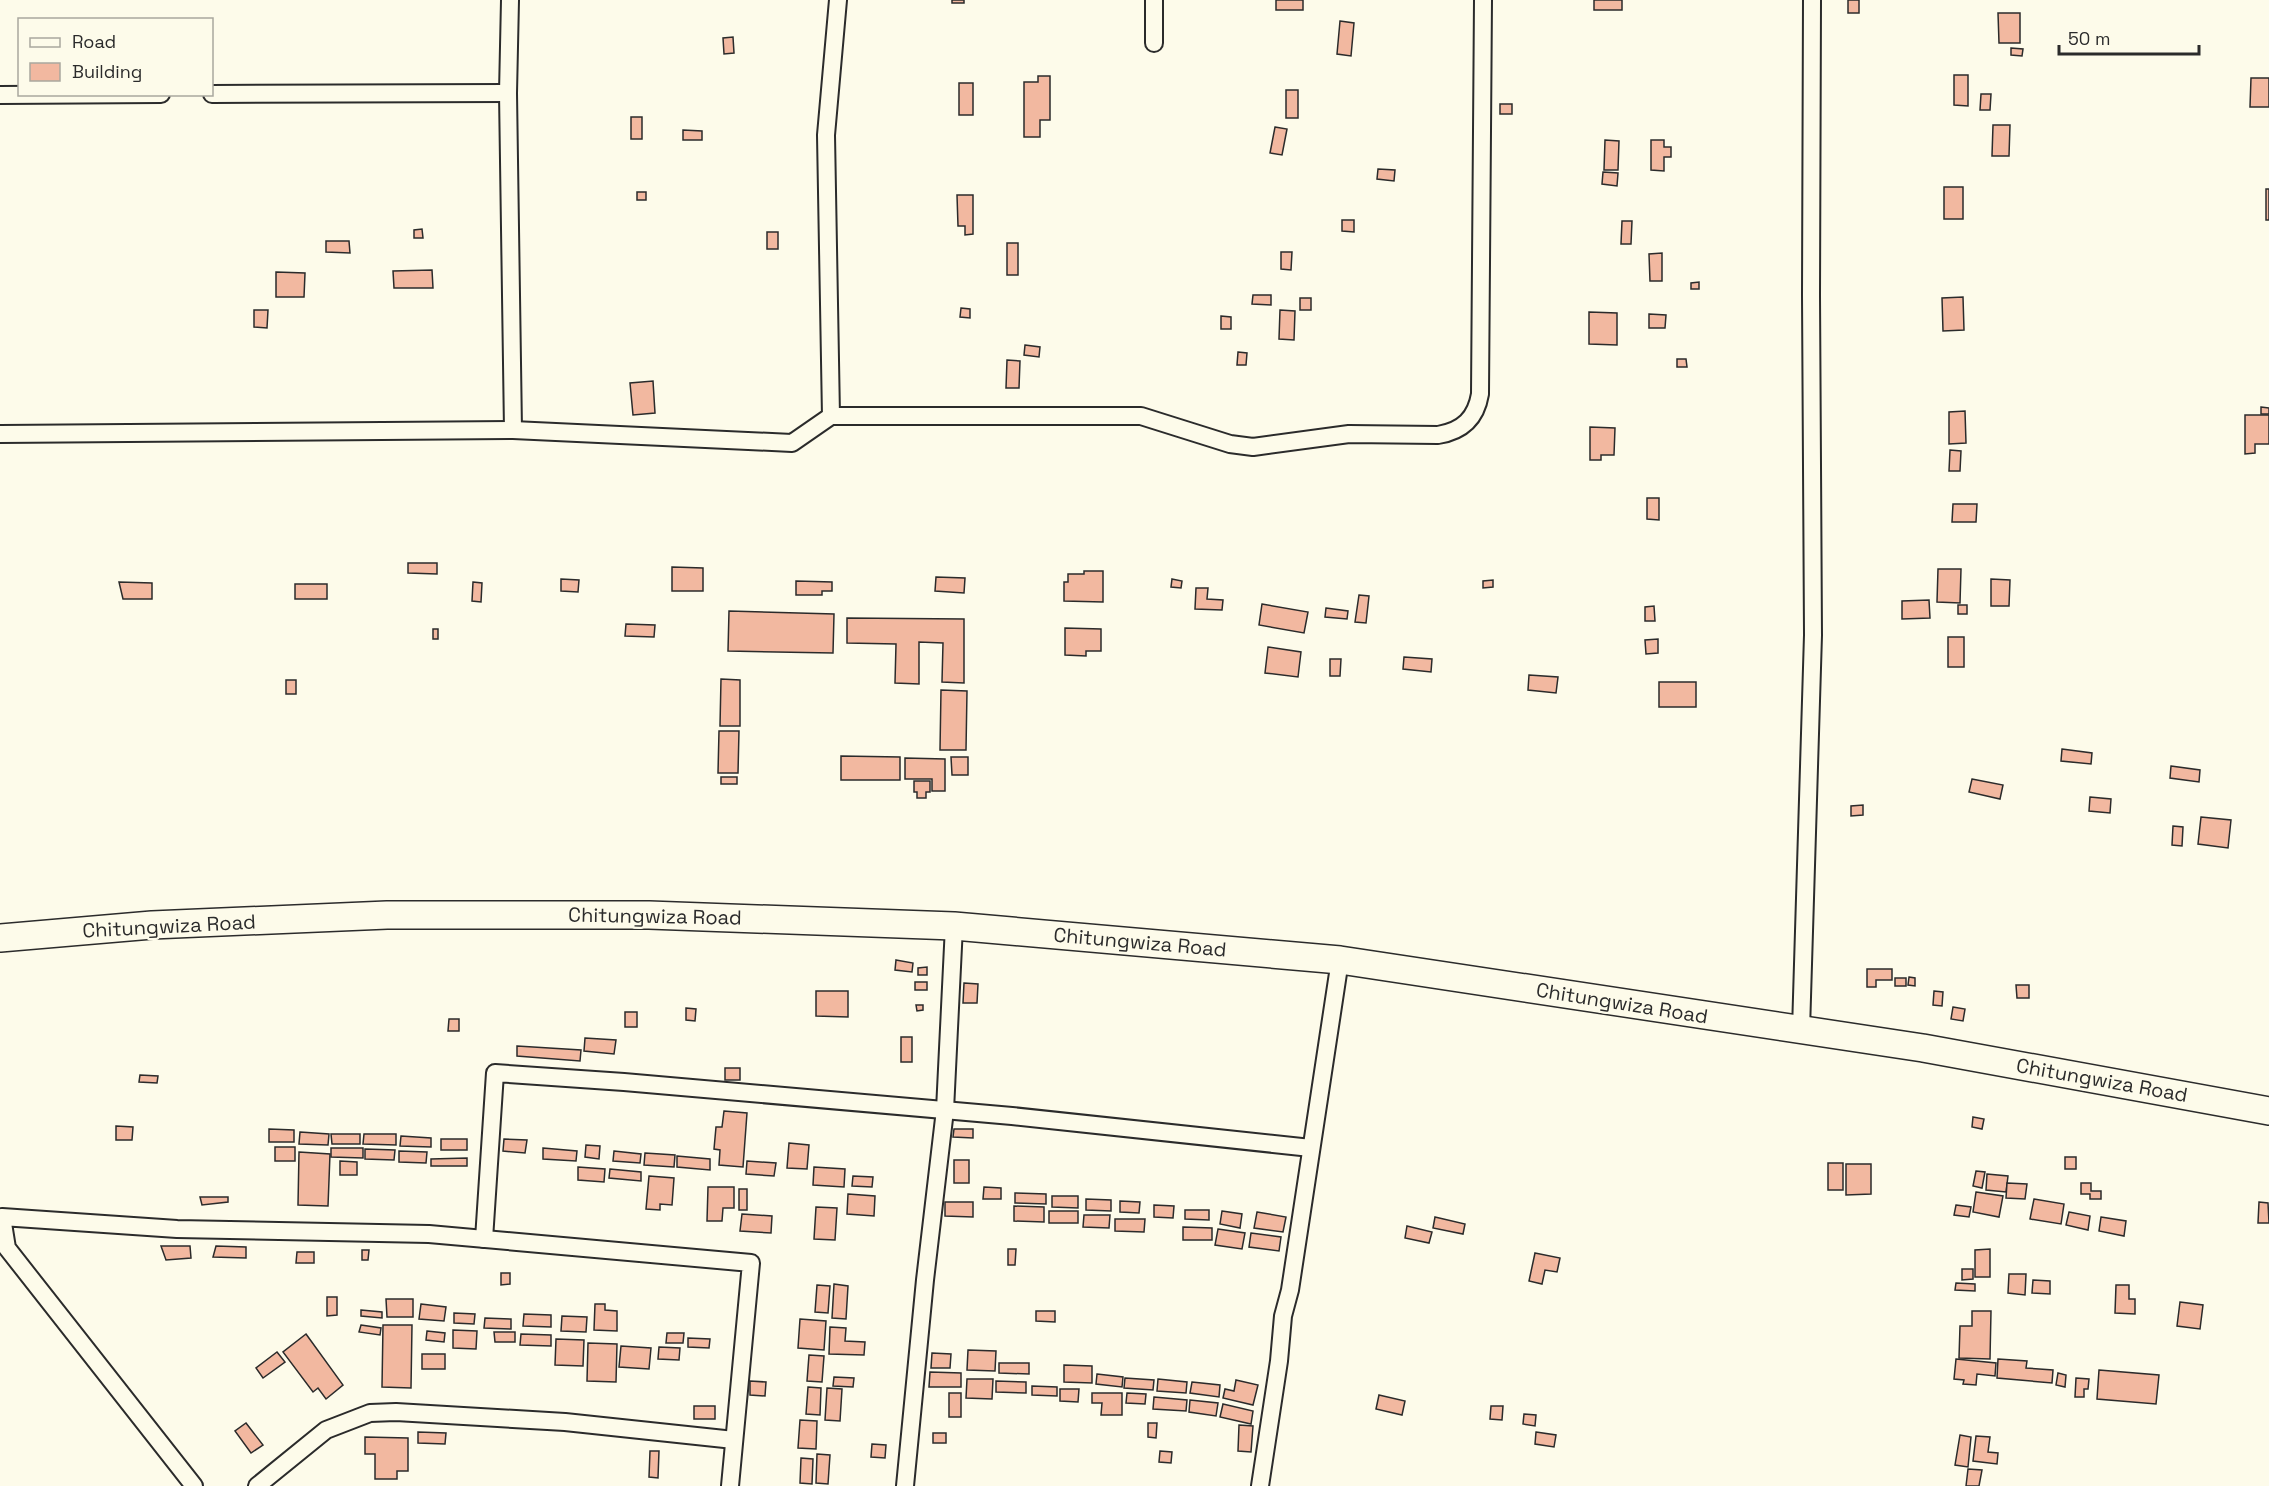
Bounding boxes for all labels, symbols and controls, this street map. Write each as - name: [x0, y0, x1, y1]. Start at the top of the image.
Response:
- legend: [18, 18, 213, 96]
- scale bar: [2059, 18, 2198, 56]
- text: 50 m: [2068, 27, 2110, 50]
- text: Road: [72, 30, 116, 53]
- text: Building: [72, 60, 142, 83]
- street label: Chitungwiza Road: [568, 901, 742, 931]
- street label: Chitungwiza Road: [82, 908, 256, 944]
- street label: Chitungwiza Road: [1052, 921, 1228, 963]
- street label: Chitungwiza Road: [1534, 977, 1710, 1029]
- street label: Chitungwiza Road: [2014, 1052, 2190, 1108]

